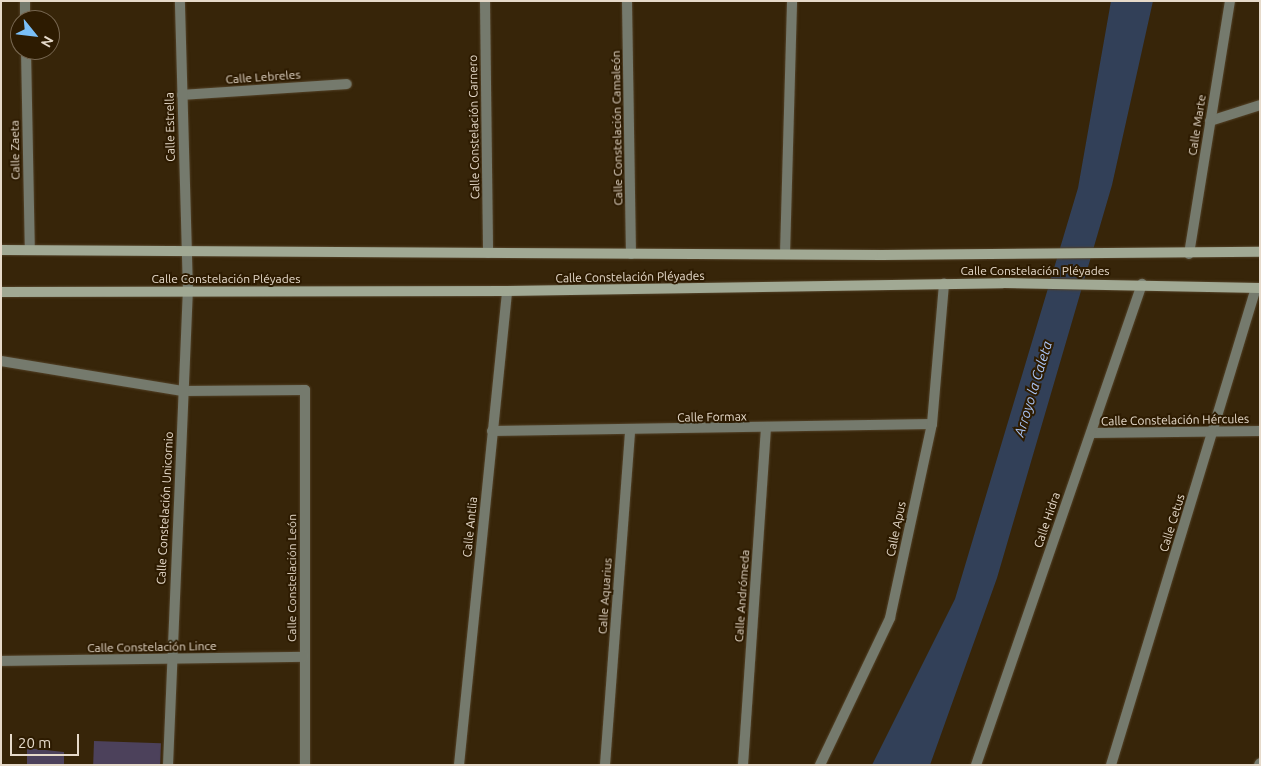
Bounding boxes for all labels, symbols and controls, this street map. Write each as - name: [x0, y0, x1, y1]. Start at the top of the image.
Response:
- north arrow: [10, 10, 60, 60]
- text: N: [38, 33, 57, 50]
- street label: Calle Constelación Camaleón: [608, 50, 626, 206]
- street label: Calle Constelación Carnero: [466, 55, 482, 199]
- street label: Calle Lebreles: [225, 67, 301, 87]
- street label: Calle Estrella: [162, 92, 178, 162]
- street label: Calle Marte: [1185, 93, 1209, 157]
- street label: Calle Zaeta: [7, 120, 23, 180]
- street label: Calle Constelación Pléyades: [960, 264, 1110, 278]
- street label: Calle Constelación Pléyades: [555, 268, 705, 286]
- street label: Calle Constelación Pléyades: [151, 272, 301, 286]
- water label: Arroyo la Caleta: [1010, 339, 1056, 439]
- street label: Calle Formax: [677, 409, 747, 425]
- street label: Calle Constelación Hércules: [1101, 412, 1249, 428]
- street label: Calle Constelación Unicornio: [154, 431, 176, 585]
- street label: Calle Hidra: [1031, 490, 1063, 550]
- street label: Calle Cetus: [1156, 492, 1188, 554]
- street label: Calle Antlia: [460, 496, 480, 558]
- street label: Calle Apus: [883, 500, 909, 558]
- street label: Calle Constelación León: [285, 514, 299, 642]
- street label: Calle Andrómeda: [732, 549, 752, 643]
- street label: Calle Aquarius: [595, 557, 615, 635]
- street label: Calle Constelación Lince: [87, 639, 217, 655]
- scale bar: [12, 724, 81, 756]
- text: 20 m: [18, 734, 51, 751]

